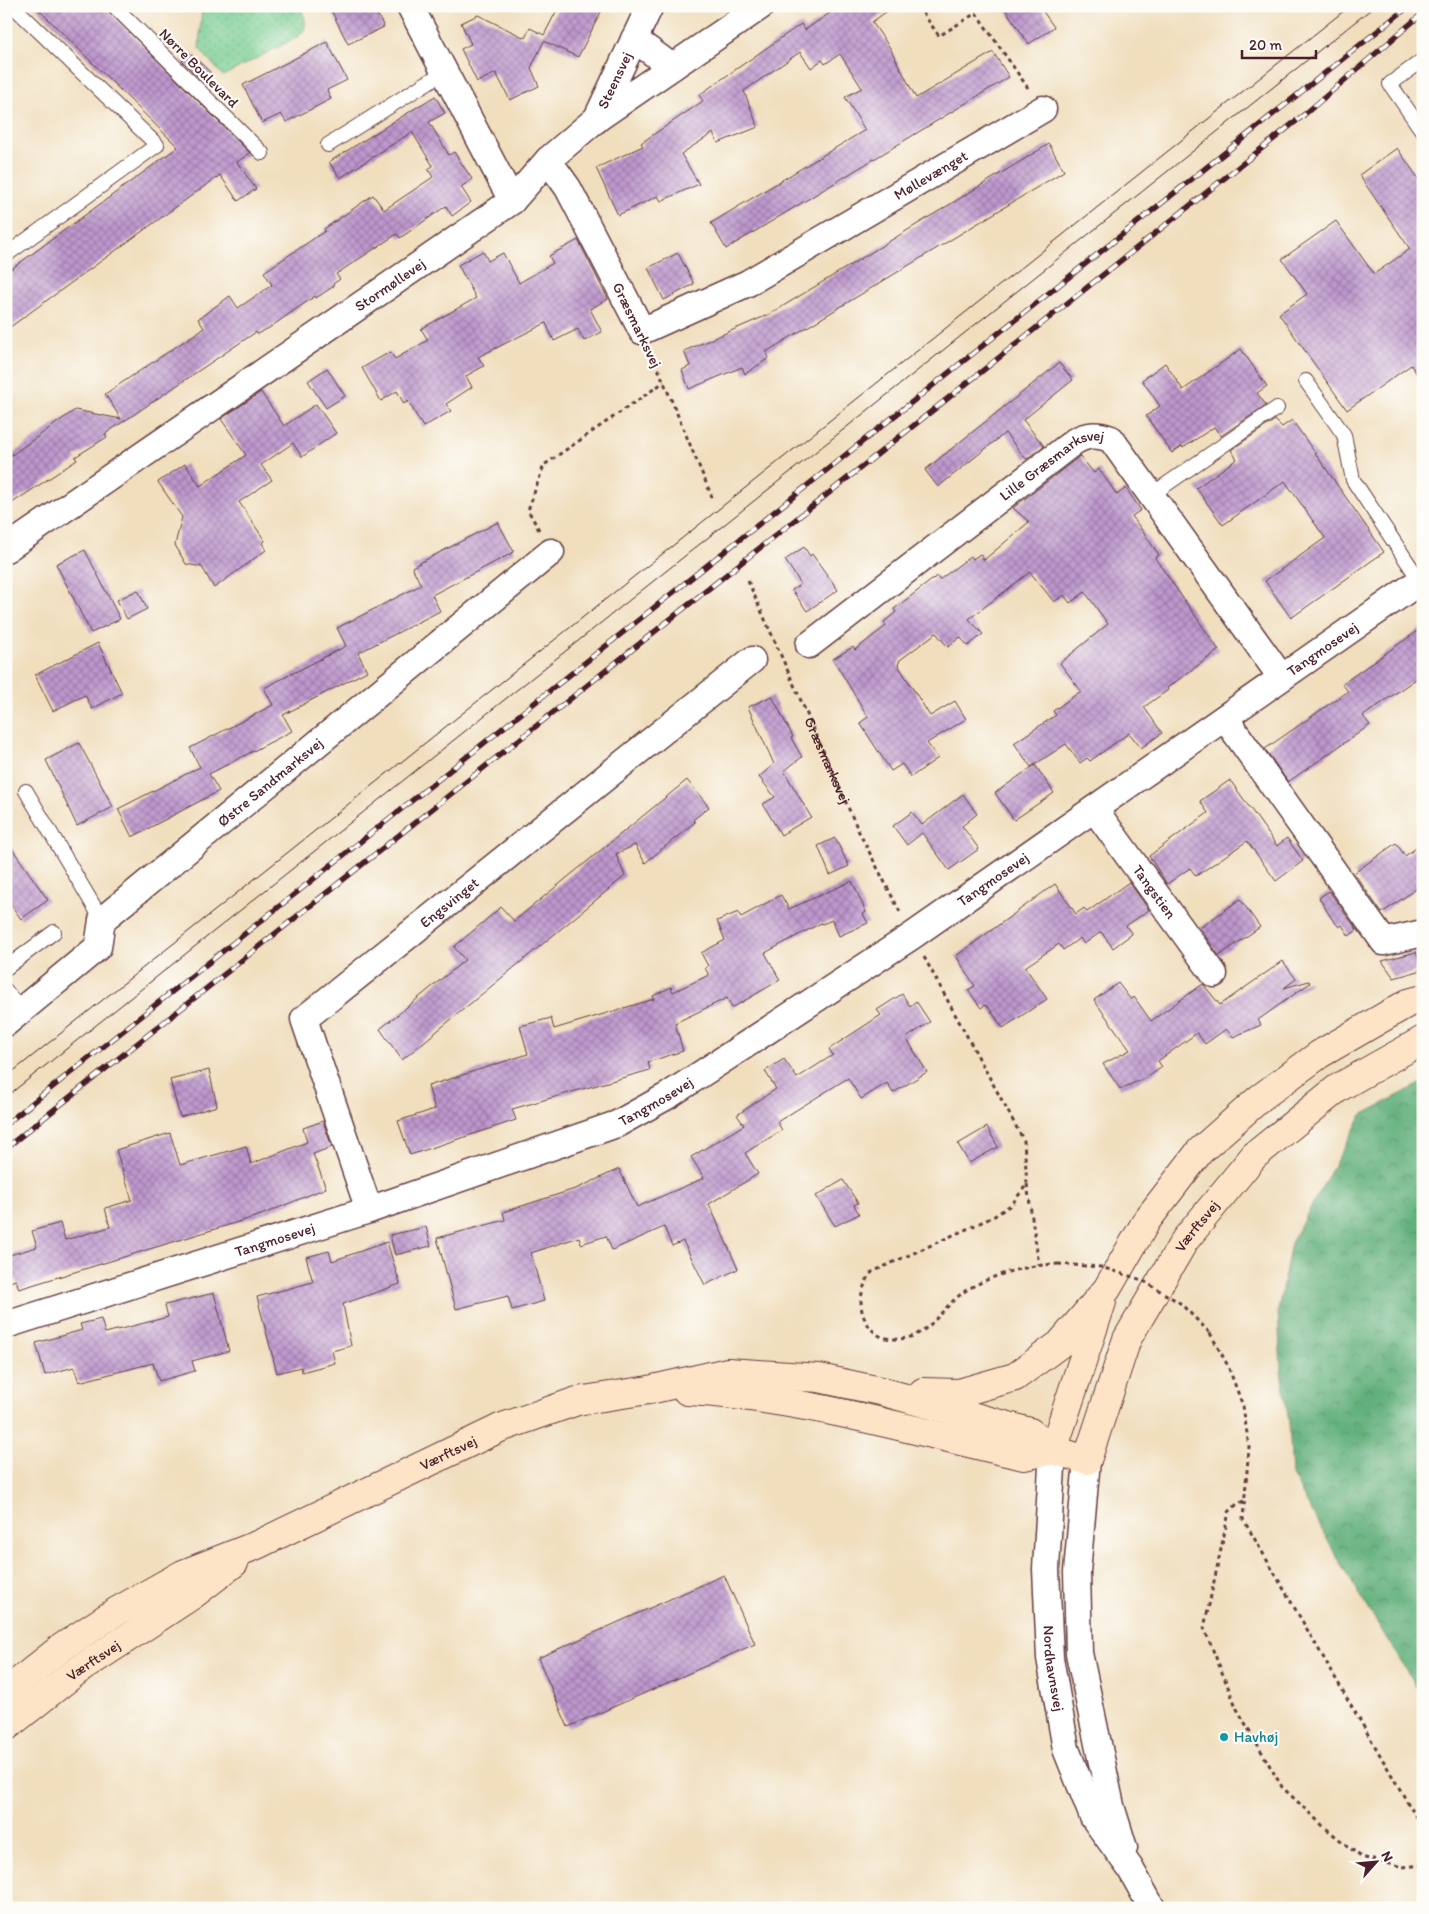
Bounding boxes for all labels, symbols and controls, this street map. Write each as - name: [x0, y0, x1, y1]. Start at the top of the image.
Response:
- street label: Nørre Boulevard: [156, 25, 242, 111]
- scale bar: [1242, 28, 1315, 60]
- text: 20 m: [1249, 36, 1283, 54]
- street label: Steensvej: [594, 49, 636, 112]
- street label: Møllevænget: [891, 146, 971, 204]
- street label: Stormøllevej: [351, 254, 429, 315]
- street label: Græsmarksvej: [609, 279, 665, 371]
- street label: Lille Græsmarksvej: [996, 426, 1106, 505]
- street label: Tangmosevej: [1283, 618, 1362, 680]
- street label: Græsmarksvej: [800, 714, 854, 806]
- street label: Østre Sandmarksvej: [214, 734, 326, 831]
- street label: Tangmosevej: [954, 848, 1032, 911]
- street label: Tangstien: [1129, 861, 1180, 922]
- street label: Engsvinget: [416, 873, 483, 932]
- street label: Tangmosevej: [615, 1073, 696, 1130]
- street label: Værftsvej: [1171, 1197, 1223, 1255]
- street label: Tangmosevej: [233, 1219, 317, 1261]
- street label: Værftsvej: [417, 1432, 480, 1474]
- street label: Nordhavnsvej: [1040, 1625, 1068, 1713]
- street label: Værftsvej: [63, 1636, 124, 1685]
- place label: Havhøj: [1234, 1728, 1278, 1746]
- marker: Havhøj: [1218, 1731, 1230, 1743]
- north arrow: [1352, 1836, 1402, 1886]
- text: N: [1377, 1848, 1397, 1864]

